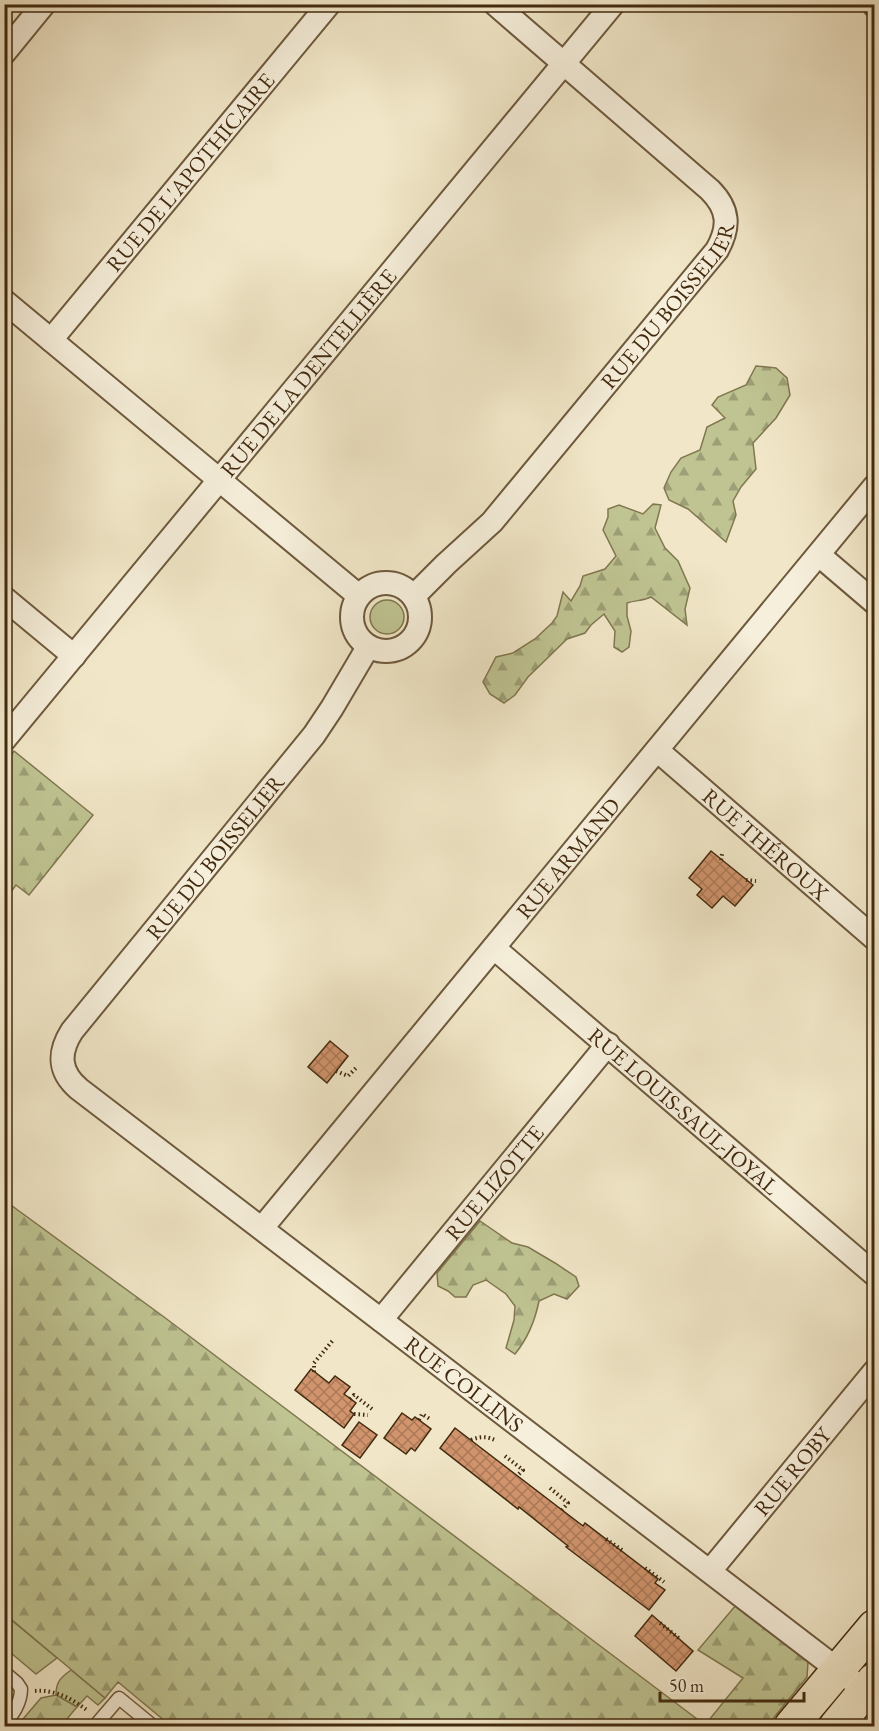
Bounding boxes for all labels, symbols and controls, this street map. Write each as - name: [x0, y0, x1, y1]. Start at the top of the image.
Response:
- street label: RUE DE L'APOTHICAIRE: [99, 67, 281, 277]
- street label: RUE DU BOISSELIER: [594, 220, 741, 395]
- street label: RUE DE LA DENTELLIÈRE: [213, 262, 403, 483]
- street label: RUE DU BOISSELIER: [139, 768, 291, 946]
- street label: RUE THÉROUX: [697, 782, 835, 907]
- street label: RUE ARMAND: [509, 791, 626, 924]
- street label: RUE LOUIS-SAUL-JOYAL: [582, 1021, 785, 1201]
- street label: RUE LIZOTTE: [438, 1119, 550, 1246]
- street label: RUE COLLINS: [399, 1329, 530, 1439]
- street label: RUE ROBY: [747, 1420, 838, 1522]
- scale bar: [660, 1665, 804, 1703]
- text: 50 m: [669, 1674, 704, 1697]

